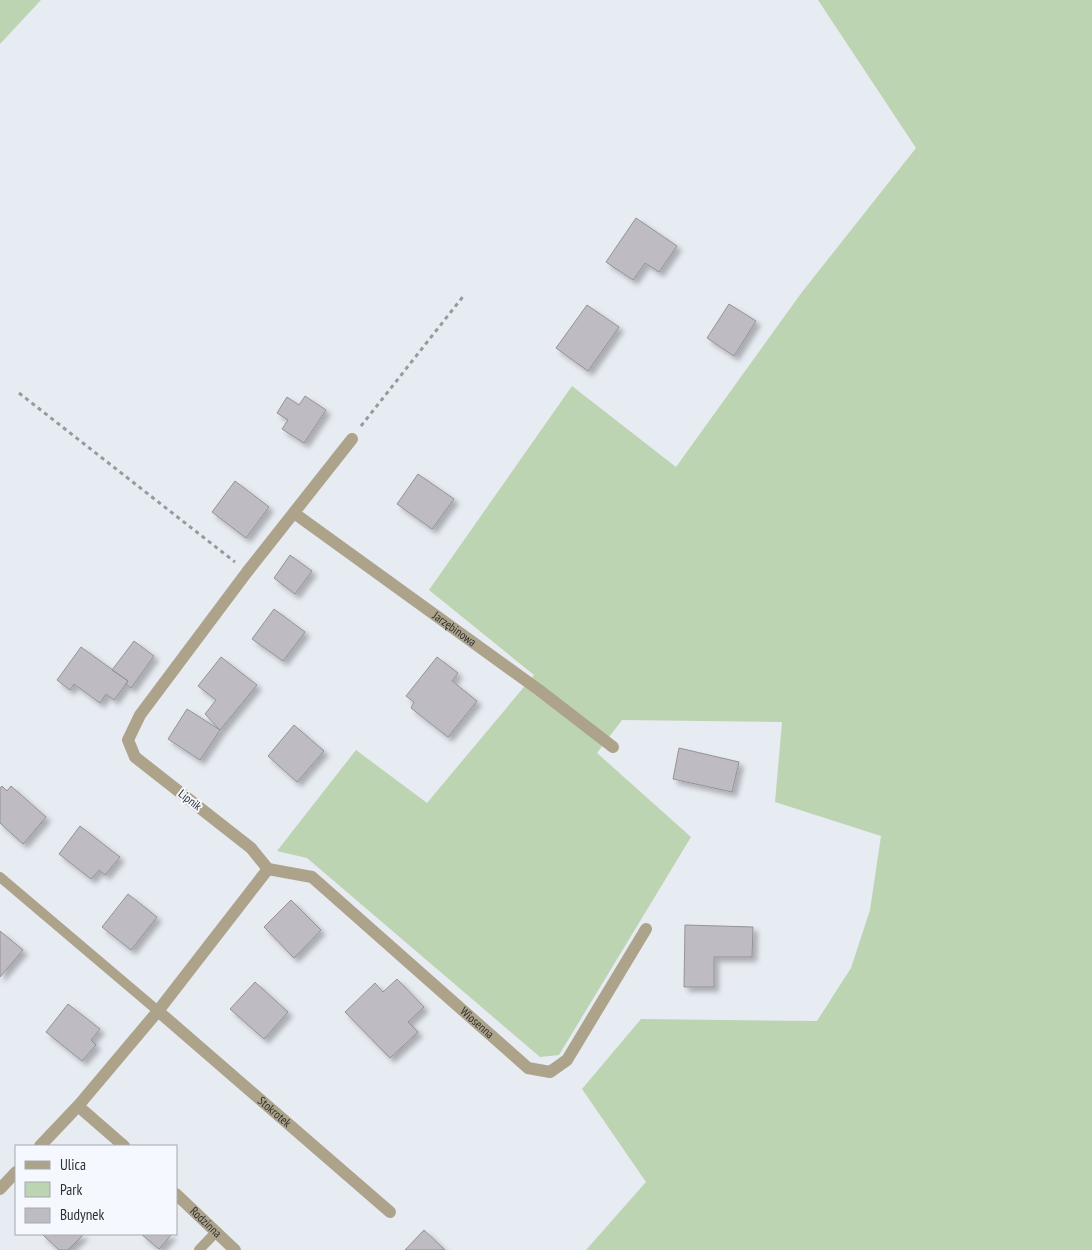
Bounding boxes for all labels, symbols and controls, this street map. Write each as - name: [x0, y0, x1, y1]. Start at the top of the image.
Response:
- street label: Jarzębinowa: [429, 607, 480, 649]
- street label: Lipnik: [176, 786, 205, 814]
- street label: Wiosenna: [457, 1004, 498, 1042]
- street label: Stokrotek: [255, 1093, 295, 1130]
- legend: [15, 1145, 178, 1235]
- text: Ulica: [60, 1155, 86, 1174]
- text: Park: [60, 1180, 82, 1199]
- street label: Rodzinna: [187, 1203, 225, 1241]
- text: Budynek: [60, 1205, 104, 1224]

